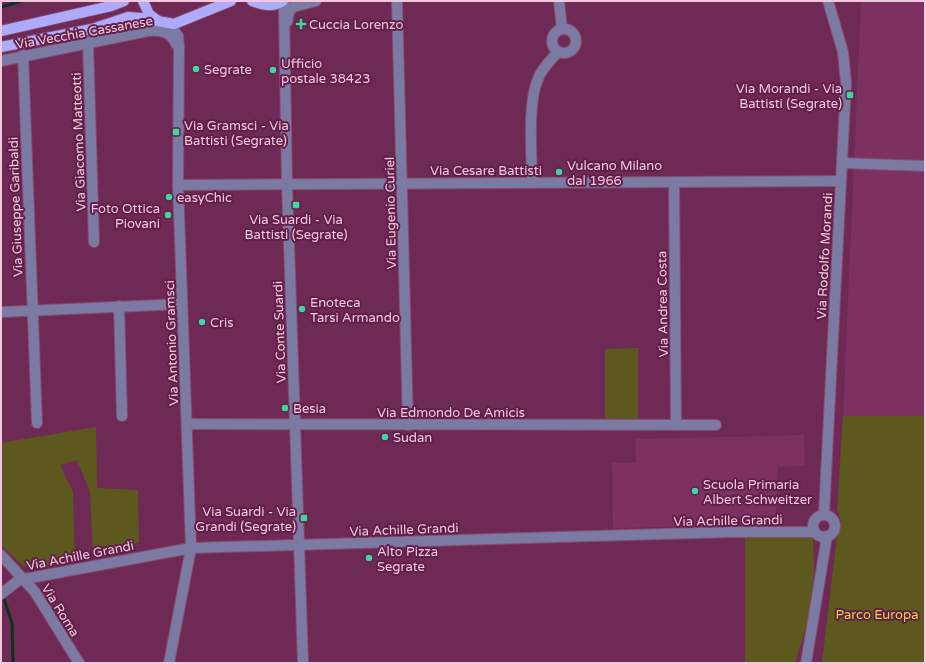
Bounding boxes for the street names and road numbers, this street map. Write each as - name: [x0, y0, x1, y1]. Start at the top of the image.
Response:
- street label: Via Vecchia Cassanese: [14, 13, 154, 53]
- street label: Via Giacomo Matteotti: [69, 72, 89, 212]
- street label: Via Giuseppe Garibaldi: [6, 137, 26, 277]
- street label: Via Eugenio Curiel: [382, 157, 400, 269]
- street label: Via Cesare Battisti: [430, 163, 542, 179]
- street label: Via Rodolfo Morandi: [814, 192, 836, 320]
- street label: Via Andrea Costa: [654, 251, 672, 357]
- street label: Via Antonio Gramsci: [162, 280, 182, 406]
- street label: Via Conte Suardi: [270, 281, 290, 383]
- street label: Via Edmondo De Amicis: [377, 405, 525, 421]
- street label: Via Achille Grandi: [673, 512, 783, 530]
- street label: Via Achille Grandi: [349, 520, 459, 540]
- street label: Via Achille Grandi: [25, 538, 135, 574]
- street label: Via Roma: [38, 581, 83, 640]

